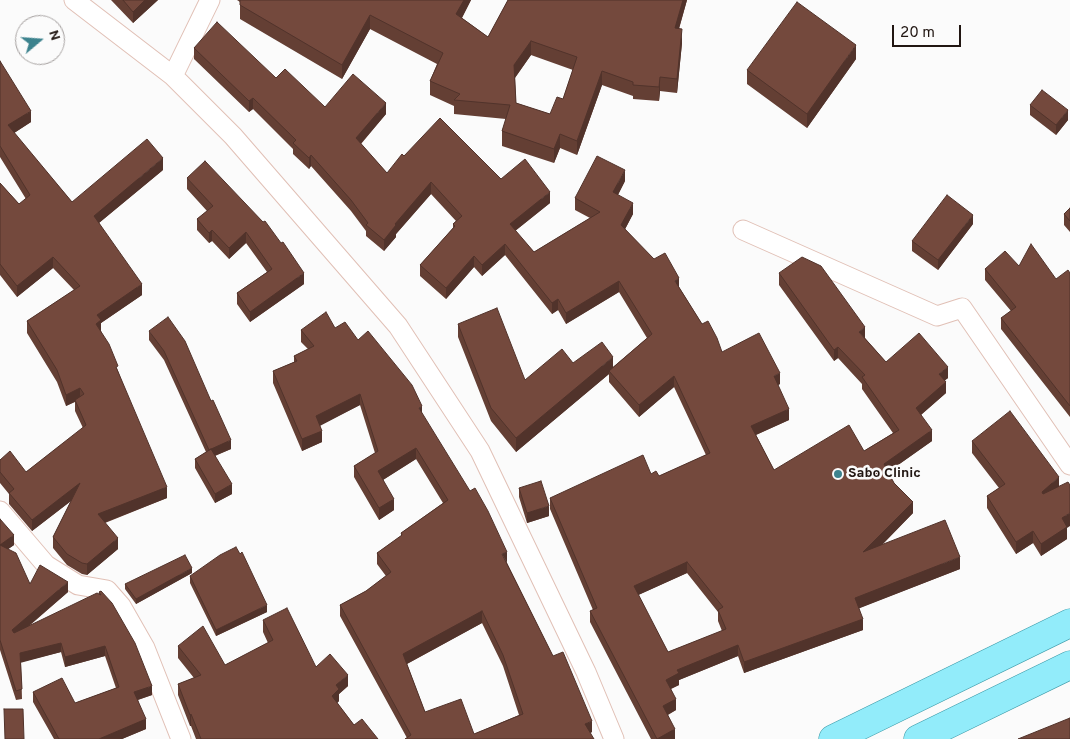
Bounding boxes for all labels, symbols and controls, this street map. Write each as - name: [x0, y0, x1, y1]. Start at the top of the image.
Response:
- north arrow: [15, 15, 65, 65]
- scale bar: [895, 15, 964, 47]
- text: 20 m: [900, 24, 935, 43]
- text: N: [44, 28, 63, 43]
- place label: Sabo Clinic: [848, 466, 921, 482]
- marker: Sabo Clinic: [832, 468, 844, 480]

